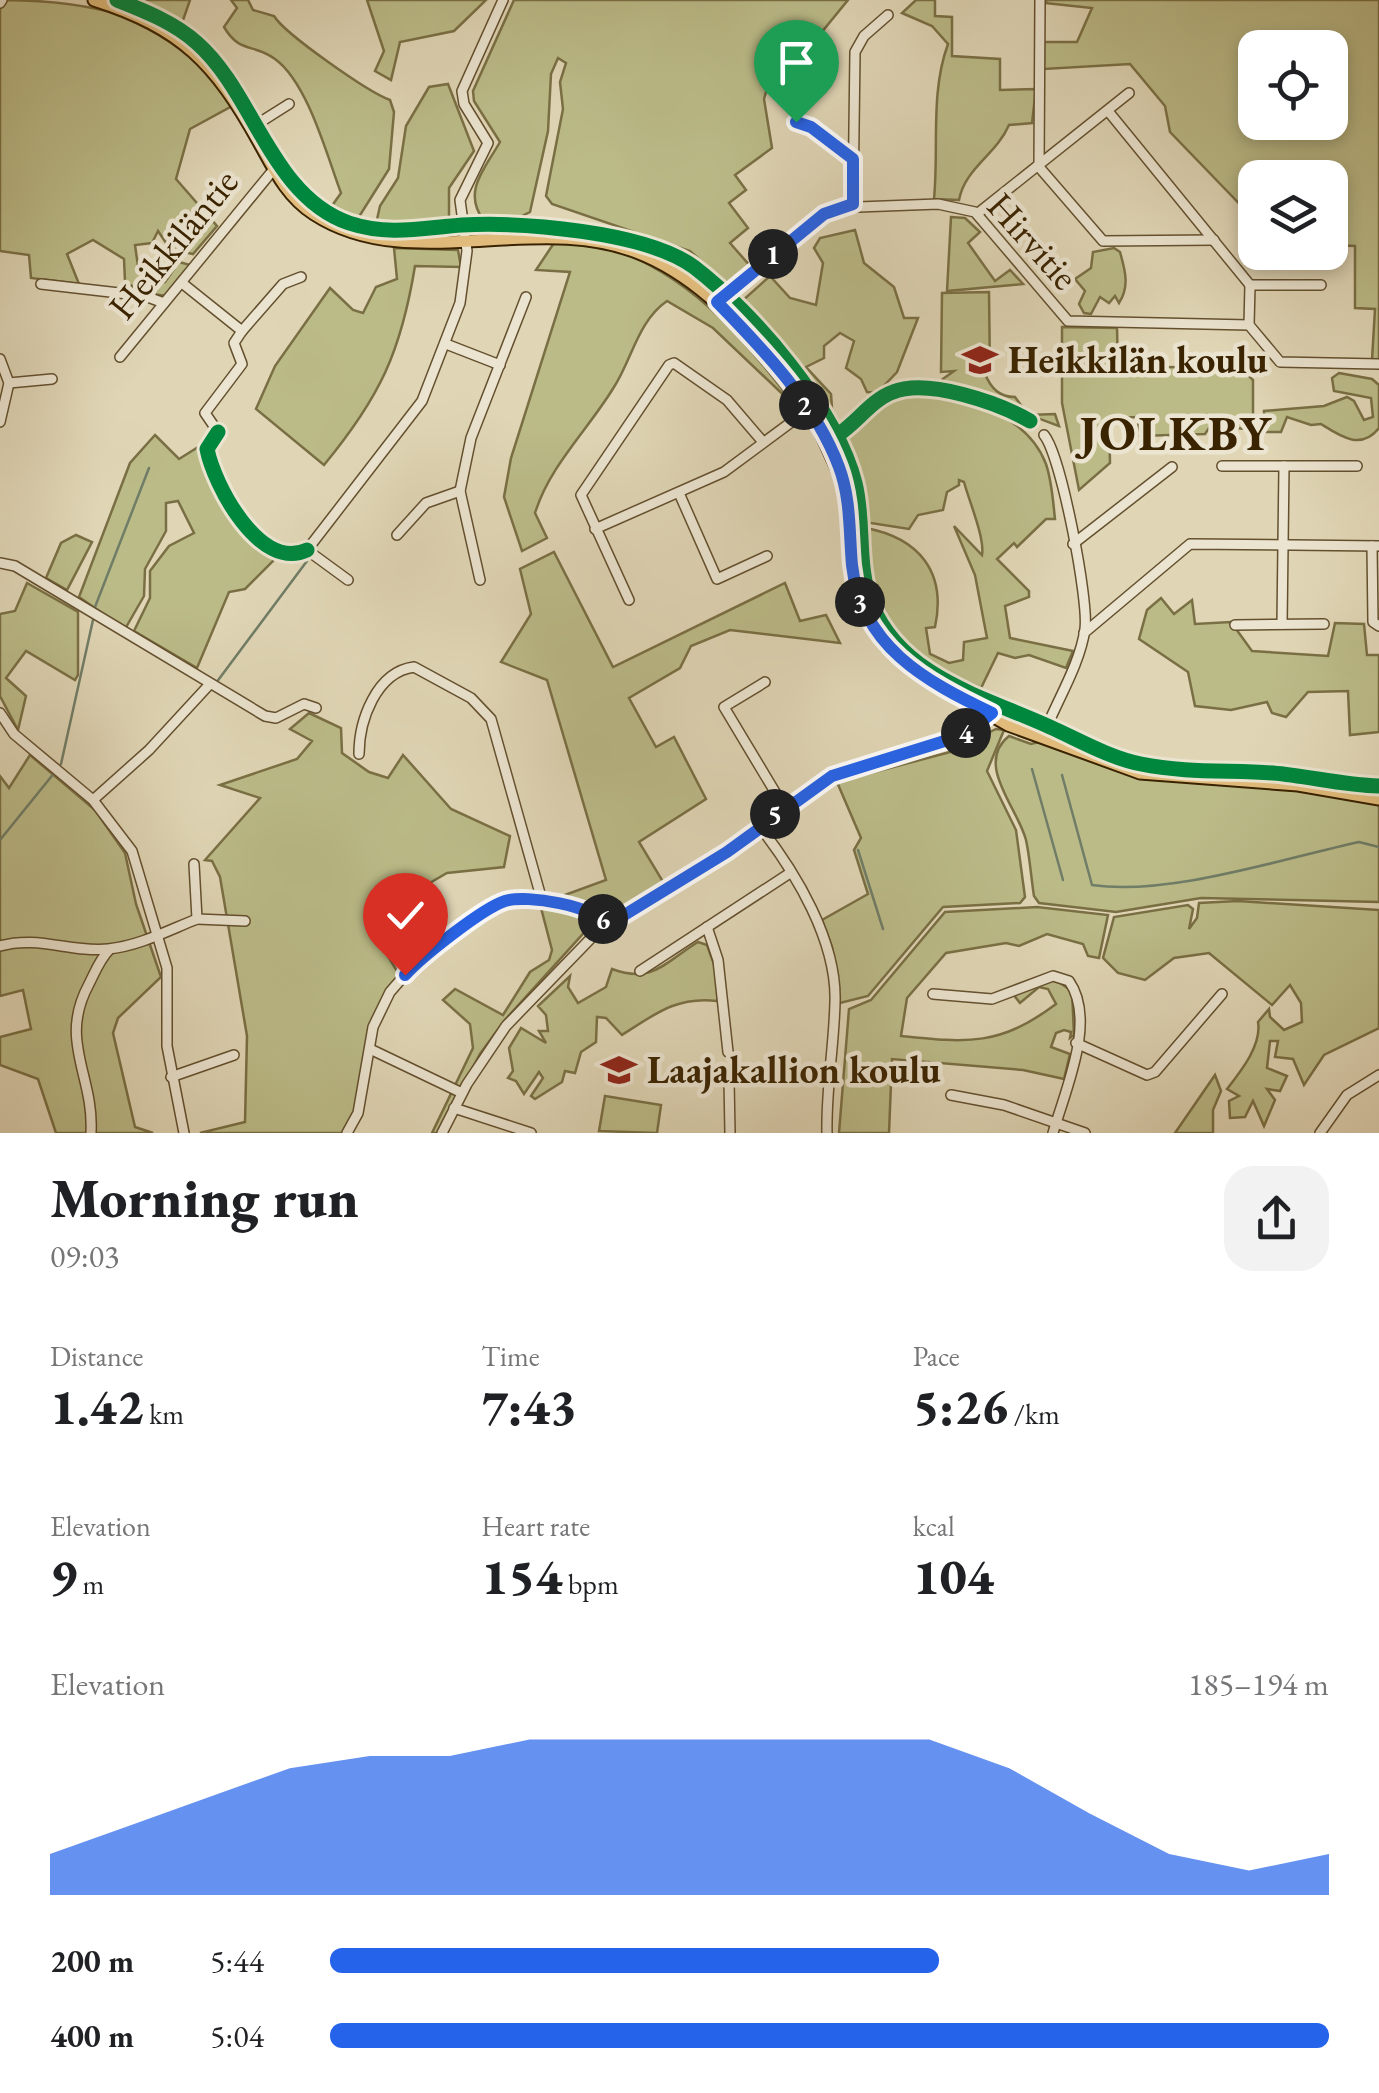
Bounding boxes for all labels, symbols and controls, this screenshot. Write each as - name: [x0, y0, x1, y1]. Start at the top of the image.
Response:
- pin: [754, 20, 839, 123]
- map controls: [1238, 30, 1348, 270]
- button: locate: [1238, 30, 1348, 140]
- icon: arrive: [769, 35, 824, 90]
- street label: Heikkiläntie: [97, 158, 248, 329]
- button: layers: [1238, 160, 1348, 270]
- street label: Hirvitie: [977, 182, 1090, 300]
- pin: 1: [748, 229, 798, 279]
- text: 1: [766, 236, 780, 272]
- place label: Heikkilän koulu: [1008, 335, 1268, 384]
- school or university icon: Heikkilän koulu: [961, 341, 999, 379]
- pin: 2: [779, 380, 829, 430]
- text: 2: [797, 387, 811, 423]
- district label: JOLKBY: [1075, 402, 1273, 464]
- pin: 3: [835, 577, 885, 627]
- text: 3: [853, 584, 867, 620]
- pin: 4: [941, 708, 991, 758]
- text: 4: [959, 715, 973, 751]
- pin: 5: [750, 789, 800, 839]
- text: 5: [768, 796, 782, 832]
- pin: [363, 873, 448, 976]
- icon: check: [378, 888, 433, 943]
- pin: 6: [578, 894, 628, 944]
- text: 6: [596, 901, 610, 937]
- place label: Laajakallion koulu: [647, 1045, 941, 1094]
- school or university icon: Laajakallion koulu: [600, 1051, 638, 1089]
- text: Morning run: [50, 1162, 359, 1233]
- button: share: [1224, 1166, 1329, 1271]
- text: 09:03: [50, 1235, 119, 1277]
- text: Distance: [50, 1338, 144, 1374]
- text: Time: [481, 1338, 540, 1374]
- text: Pace: [913, 1338, 960, 1374]
- text: 1.42: [50, 1374, 144, 1439]
- text: 7:43: [481, 1374, 577, 1439]
- text: 5:26: [913, 1374, 1008, 1439]
- text: km: [144, 1396, 184, 1432]
- text: /km: [1008, 1396, 1060, 1432]
- text: Elevation: [50, 1508, 151, 1544]
- text: Heart rate: [481, 1508, 590, 1544]
- text: kcal: [913, 1508, 955, 1544]
- text: 9: [50, 1544, 77, 1609]
- text: 154: [481, 1544, 562, 1609]
- text: 104: [913, 1544, 994, 1609]
- text: m: [77, 1566, 104, 1602]
- text: bpm: [562, 1566, 619, 1602]
- text: Elevation: [50, 1663, 165, 1705]
- text: 185–194 m: [1188, 1663, 1329, 1705]
- text: 200 m: [50, 1940, 134, 1982]
- text: 5:44: [210, 1940, 264, 1982]
- text: 400 m: [50, 2015, 134, 2057]
- text: 5:04: [210, 2015, 264, 2057]

